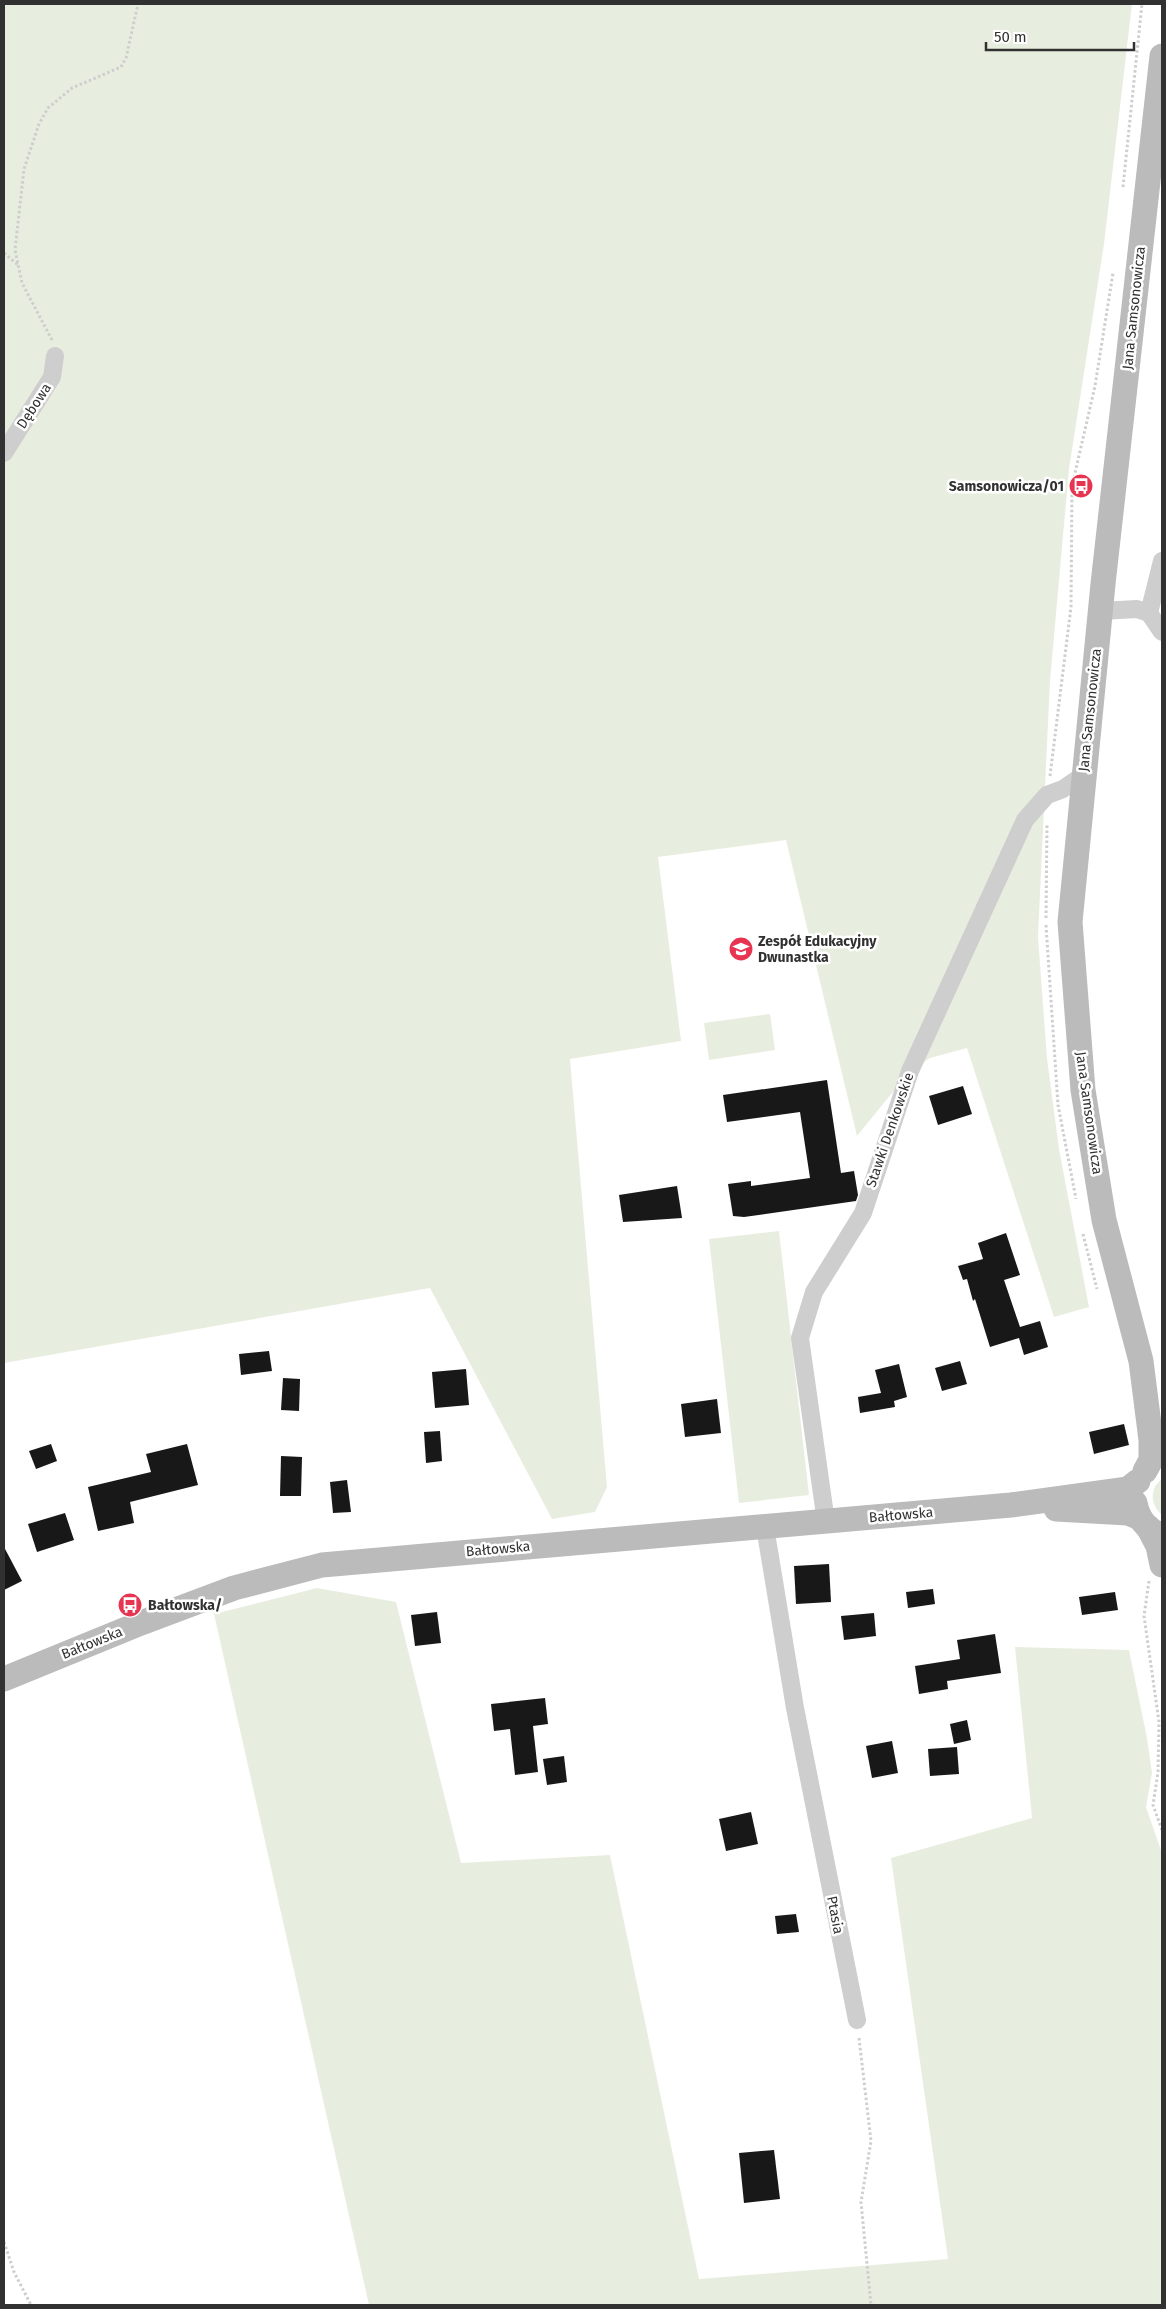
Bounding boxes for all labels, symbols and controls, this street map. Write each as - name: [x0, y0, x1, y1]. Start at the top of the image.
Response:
- scale bar: [986, 20, 1134, 52]
- text: 50 m: [994, 28, 1027, 46]
- street label: Jana Samsonowicza: [1119, 245, 1149, 371]
- street label: Dębowa: [13, 380, 55, 432]
- bus stop icon: Samsonowicza/01: [1068, 473, 1094, 499]
- place label: Samsonowicza/01: [949, 478, 1064, 495]
- street label: Jana Samsonowicza: [1075, 647, 1105, 773]
- place label: Zespół Edukacyjny Dwunastka: [758, 933, 877, 966]
- school or university icon: Zespół Edukacyjny Dwunastka: [728, 936, 754, 962]
- street label: Jana Samsonowicza: [1072, 1050, 1106, 1176]
- street label: Stawki Denkowskie: [862, 1070, 918, 1190]
- street label: Bałtowska: [868, 1504, 934, 1526]
- street label: Bałtowska: [465, 1538, 531, 1560]
- bus stop icon: Bałtowska/: [117, 1592, 143, 1618]
- place label: Bałtowska/: [148, 1597, 222, 1614]
- street label: Bałtowska: [59, 1623, 125, 1663]
- street label: Ptasia: [823, 1894, 847, 1936]

